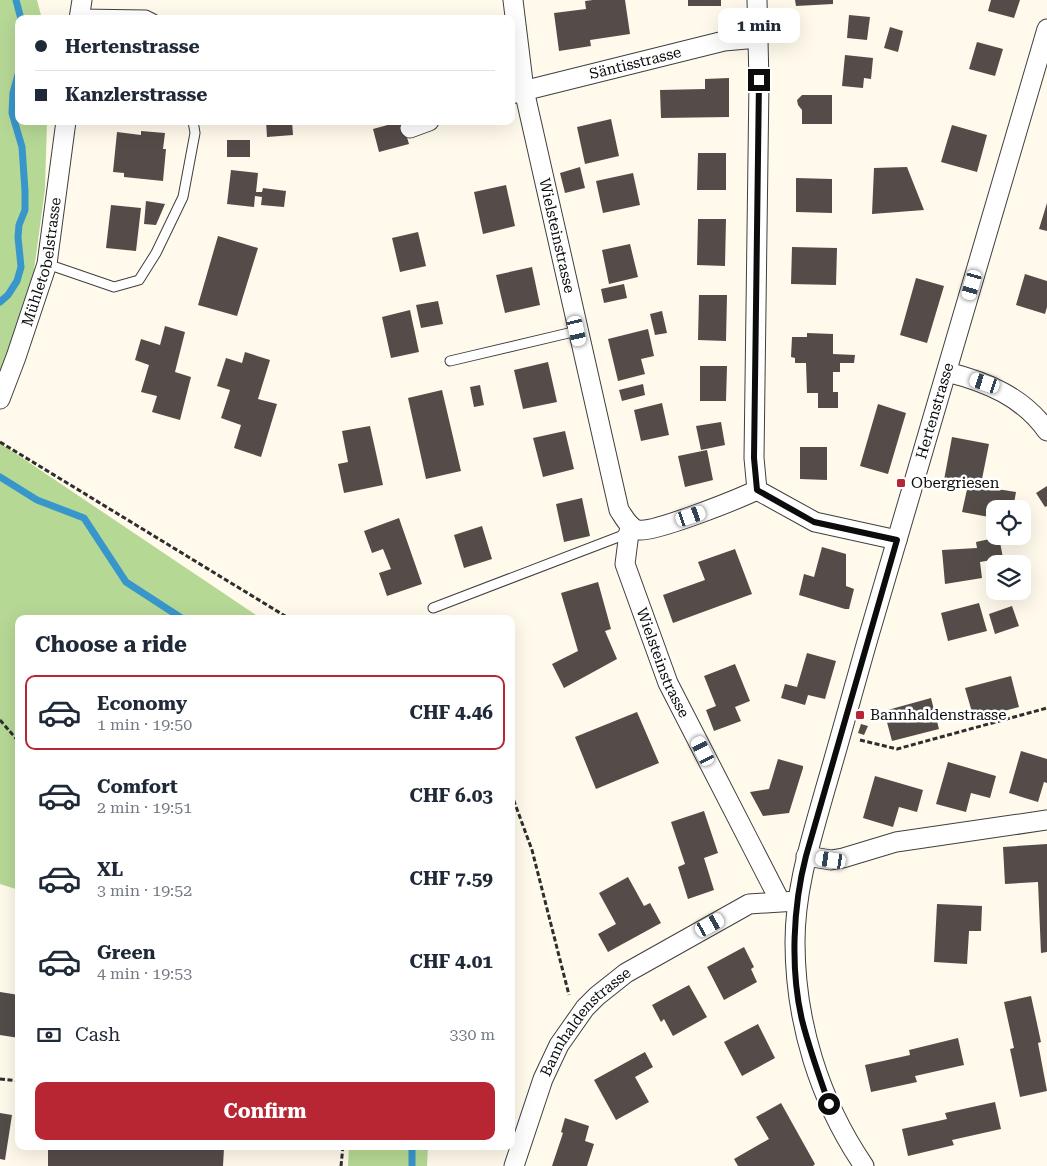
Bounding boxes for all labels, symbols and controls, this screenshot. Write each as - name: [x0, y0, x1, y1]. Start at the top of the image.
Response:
- callout: 1 min: [718, 8, 800, 42]
- text: 1 min: [737, 16, 781, 35]
- text: Hertenstrasse: [65, 35, 200, 58]
- street label: Säntisstrasse: [587, 43, 683, 83]
- route end: [748, 69, 770, 91]
- text: Kanzlerstrasse: [65, 83, 208, 106]
- street label: Wielsteinstrasse: [535, 176, 579, 295]
- street label: Mühletobelstrasse: [18, 196, 65, 329]
- car: [960, 269, 983, 301]
- car: [566, 315, 587, 347]
- street label: Hertenstrasse: [912, 361, 957, 461]
- car: [968, 371, 1001, 395]
- place label: Obergriesen: [911, 474, 1000, 492]
- marker: Obergriesen: [895, 477, 907, 489]
- map controls: [986, 500, 1031, 600]
- button: locate: [986, 500, 1031, 545]
- car: [674, 504, 707, 528]
- button: layers: [986, 555, 1031, 600]
- street label: Wielsteinstrasse: [633, 605, 693, 721]
- text: Choose a ride: [35, 632, 187, 657]
- icon: car: [37, 690, 82, 735]
- text: Economy: [97, 692, 187, 715]
- text: CHF 4.46: [410, 701, 493, 724]
- place label: Bannhaldenstrasse: [870, 706, 1006, 724]
- marker: Bannhaldenstrasse: [854, 709, 866, 721]
- text: 1 min · 19:50: [97, 715, 192, 734]
- car: [689, 734, 716, 768]
- icon: car: [37, 773, 82, 818]
- text: Comfort: [97, 775, 178, 798]
- text: CHF 6.03: [410, 784, 493, 807]
- text: 2 min · 19:51: [97, 798, 192, 817]
- car: [815, 850, 846, 870]
- icon: car: [37, 856, 82, 901]
- text: XL: [97, 858, 123, 881]
- text: CHF 7.59: [410, 867, 493, 890]
- text: 3 min · 19:52: [97, 881, 192, 900]
- car: [693, 911, 726, 939]
- icon: car: [37, 939, 82, 984]
- text: Green: [97, 941, 155, 964]
- text: CHF 4.01: [410, 950, 493, 973]
- text: 4 min · 19:53: [97, 964, 192, 983]
- street label: Bannhaldenstrasse: [537, 964, 635, 1079]
- icon: cash: [35, 1021, 63, 1049]
- text: Cash: [75, 1023, 120, 1046]
- text: 330 m: [449, 1025, 495, 1044]
- button: Confirm: [35, 1082, 495, 1140]
- route start: [818, 1093, 840, 1115]

